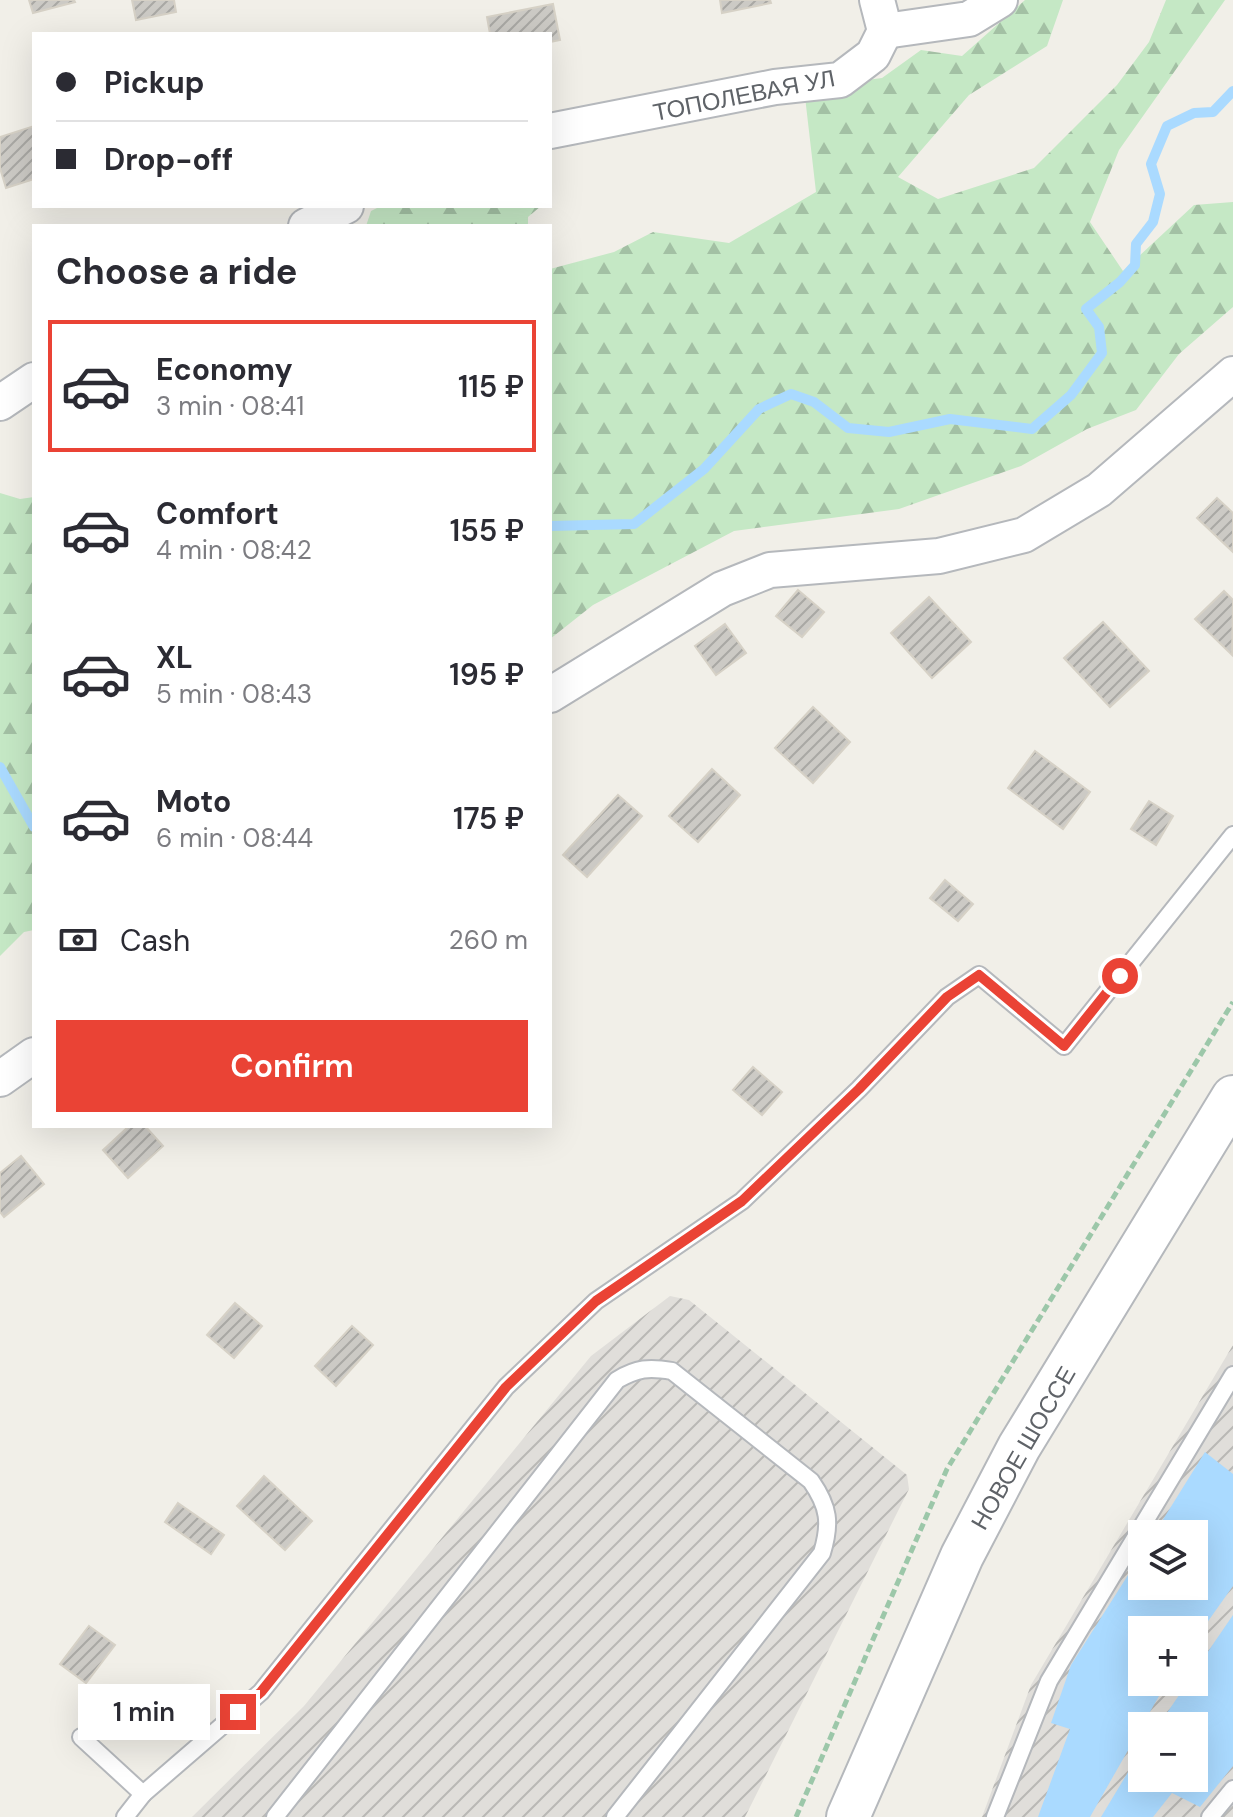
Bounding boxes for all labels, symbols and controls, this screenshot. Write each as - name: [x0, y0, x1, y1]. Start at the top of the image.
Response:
- street label: ТОПОЛЕВАЯ УЛ: [650, 62, 838, 128]
- text: Pickup: [104, 63, 204, 102]
- text: Drop-off: [104, 140, 233, 179]
- text: Choose a ride: [56, 248, 297, 295]
- icon: car: [60, 350, 132, 422]
- text: Economy: [156, 350, 293, 389]
- text: 115 ₽: [458, 367, 524, 406]
- text: 3 min · 08:41: [156, 389, 304, 423]
- icon: car: [60, 494, 132, 566]
- text: Comfort: [156, 494, 279, 533]
- text: 155 ₽: [450, 511, 524, 550]
- text: 4 min · 08:42: [156, 533, 312, 567]
- icon: car: [60, 638, 132, 710]
- text: XL: [156, 638, 193, 677]
- text: 195 ₽: [449, 655, 524, 694]
- text: 5 min · 08:43: [156, 677, 312, 711]
- icon: car: [60, 782, 132, 854]
- text: Moto: [156, 782, 231, 821]
- text: 175 ₽: [453, 799, 524, 838]
- text: 6 min · 08:44: [156, 821, 313, 855]
- icon: cash: [56, 918, 100, 962]
- text: Cash: [120, 921, 190, 960]
- text: 260 m: [449, 923, 528, 957]
- route start: [1102, 958, 1138, 994]
- button: Confirm: [56, 1020, 528, 1112]
- street label: НОВОЕ ШОССЕ: [964, 1361, 1082, 1535]
- map controls: [1128, 1520, 1208, 1792]
- button: layers: [1128, 1520, 1208, 1600]
- button: +: [1128, 1616, 1208, 1696]
- callout: 1 min: [78, 1684, 210, 1740]
- route end: [220, 1694, 256, 1730]
- text: 1 min: [113, 1695, 175, 1729]
- button: −: [1128, 1712, 1208, 1792]

